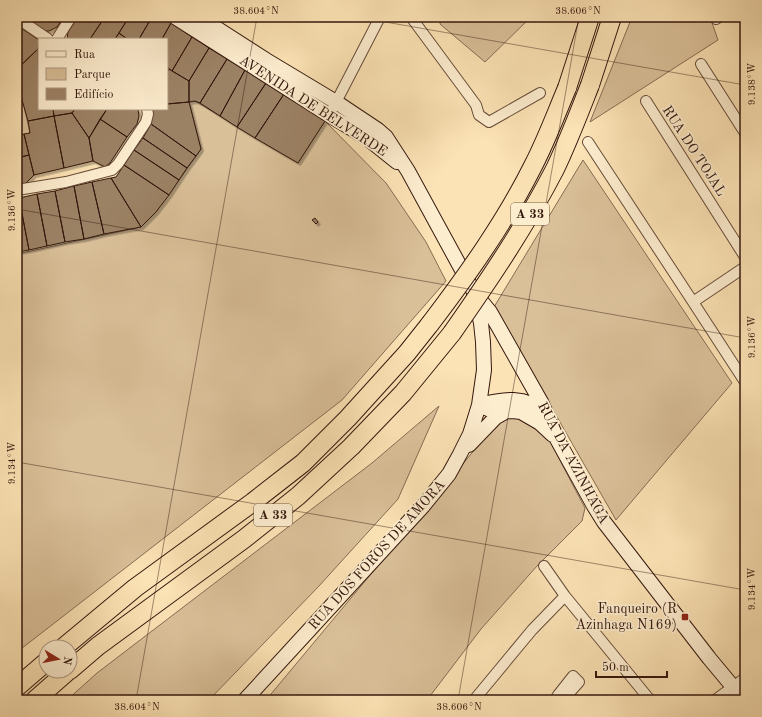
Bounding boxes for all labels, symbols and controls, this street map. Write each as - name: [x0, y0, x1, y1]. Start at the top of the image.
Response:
- text: 38.604°N: [233, 6, 279, 16]
- text: 38.606°N: [555, 6, 601, 16]
- legend: [38, 38, 168, 110]
- text: Rua: [74, 49, 95, 61]
- street label: AVENIDA DE BELVERDE: [237, 53, 389, 159]
- text: 9.138°W: [747, 62, 757, 105]
- text: Parque: [74, 69, 111, 81]
- text: Edifício: [74, 89, 113, 101]
- street label: RUA DO TOJAL: [660, 103, 728, 199]
- text: 9.136°W: [7, 188, 17, 231]
- road number: A 33: [511, 203, 549, 225]
- text: 9.136°W: [747, 315, 757, 358]
- street label: RUA DA AZINHAGA: [535, 400, 611, 527]
- text: 9.134°W: [7, 441, 17, 484]
- street label: RUA DOS FOROS DE AMORA: [306, 477, 448, 633]
- road number: A 33: [254, 504, 292, 526]
- text: 9.134°W: [747, 567, 757, 610]
- place label: Fanqueiro (R Azinhaga N169): [576, 602, 677, 632]
- marker: Fanqueiro (R Azinhaga N169): [680, 612, 690, 622]
- north arrow: [38, 639, 78, 679]
- scale bar: [596, 653, 667, 679]
- text: N: [60, 655, 73, 666]
- text: 50 m: [602, 661, 629, 674]
- text: 38.604°N: [114, 702, 160, 712]
- text: 38.606°N: [436, 702, 482, 712]

